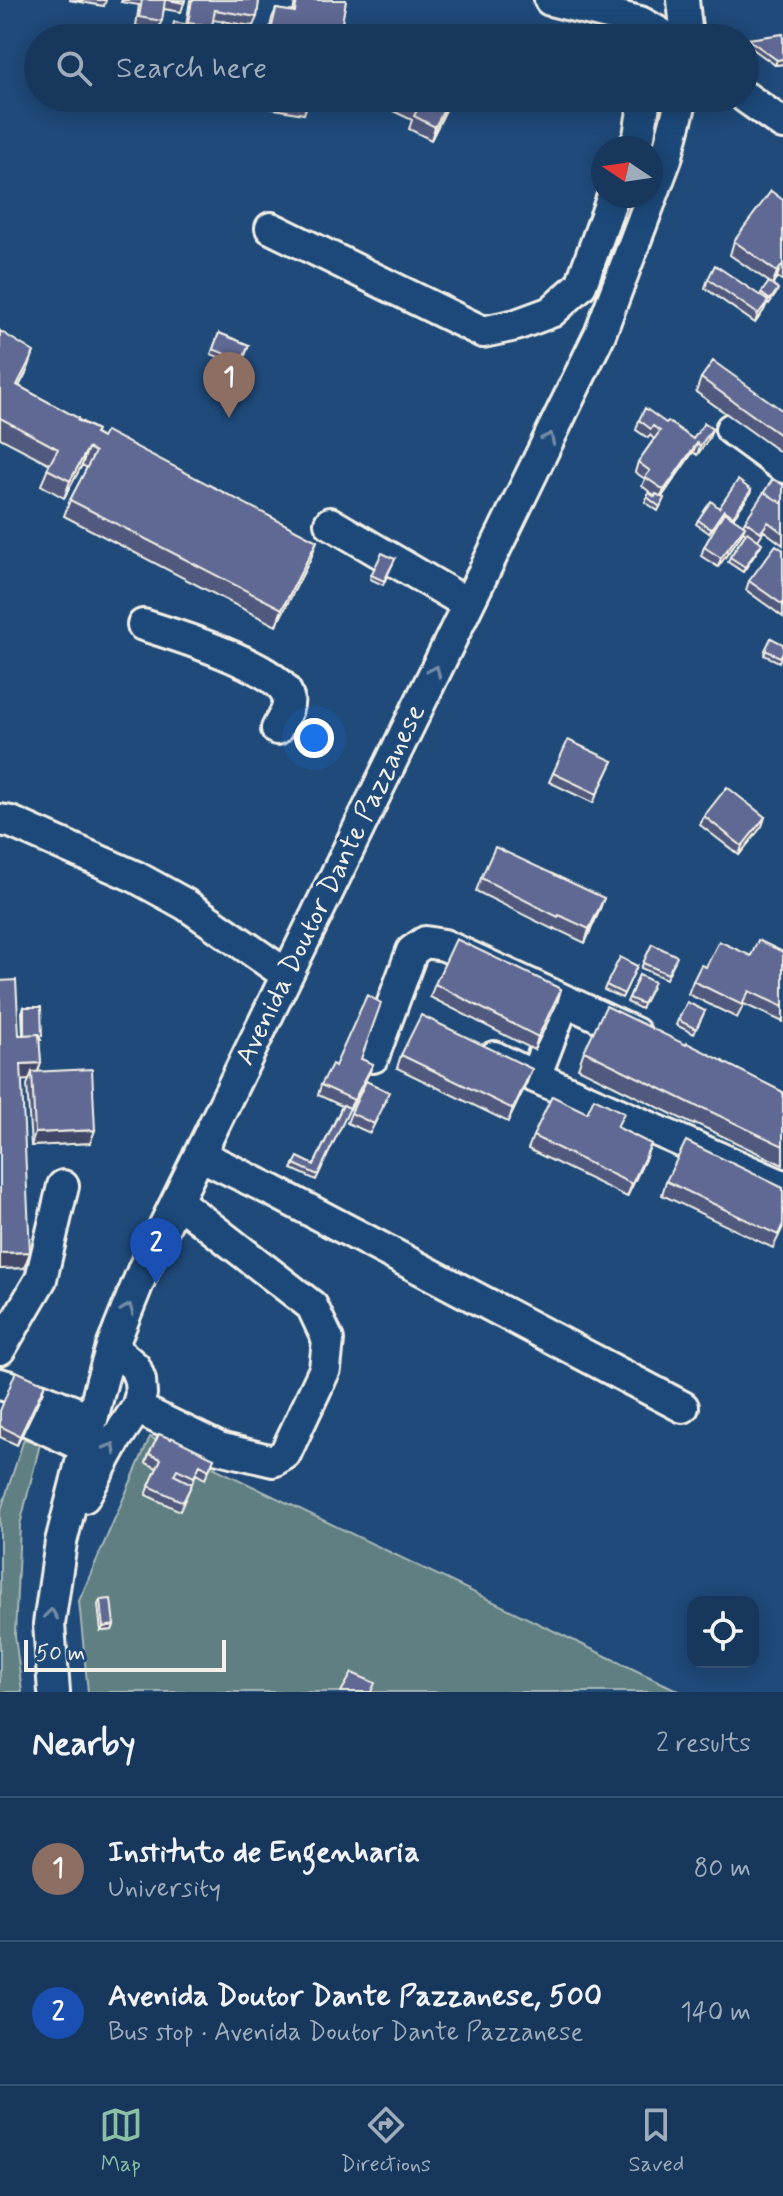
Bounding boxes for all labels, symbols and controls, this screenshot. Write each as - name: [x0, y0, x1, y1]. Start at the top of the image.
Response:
- search box: [24, 24, 759, 112]
- icon: search: [52, 46, 96, 90]
- text: Search here: [116, 49, 267, 88]
- north arrow: [591, 136, 663, 208]
- pin: 1: [203, 352, 255, 418]
- one-way arrow: [540, 431, 555, 446]
- one-way arrow: [425, 665, 441, 680]
- street label: Avenida Doutor Dante Pazzanese: [227, 698, 435, 1072]
- your location: [294, 718, 334, 758]
- pin: 2: [130, 1218, 182, 1284]
- one-way arrow: [118, 1303, 134, 1317]
- one-way arrow: [101, 1442, 117, 1457]
- map controls: [687, 1596, 759, 1668]
- button: locate: [687, 1596, 759, 1668]
- one-way arrow: [42, 1607, 59, 1620]
- scale bar: [24, 1636, 226, 1672]
- text: 50 m: [36, 1640, 85, 1668]
- text: Nearby: [32, 1722, 136, 1767]
- text: 2 results: [656, 1727, 751, 1761]
- text: Instituto de Engenharia: [108, 1833, 420, 1872]
- text: 1: [52, 1852, 64, 1886]
- text: 80 m: [694, 1852, 751, 1886]
- text: University: [108, 1872, 221, 1906]
- text: Avenida Doutor Dante Pazzanese, 500: [108, 1977, 602, 2016]
- text: 2: [52, 1996, 64, 2030]
- text: 140 m: [680, 1996, 751, 2030]
- text: Bus stop · Avenida Doutor Dante Pazzanese: [108, 2016, 583, 2050]
- tab: Map: [99, 2103, 143, 2179]
- tab: Directions: [340, 2103, 431, 2179]
- tab: Saved: [629, 2103, 684, 2179]

